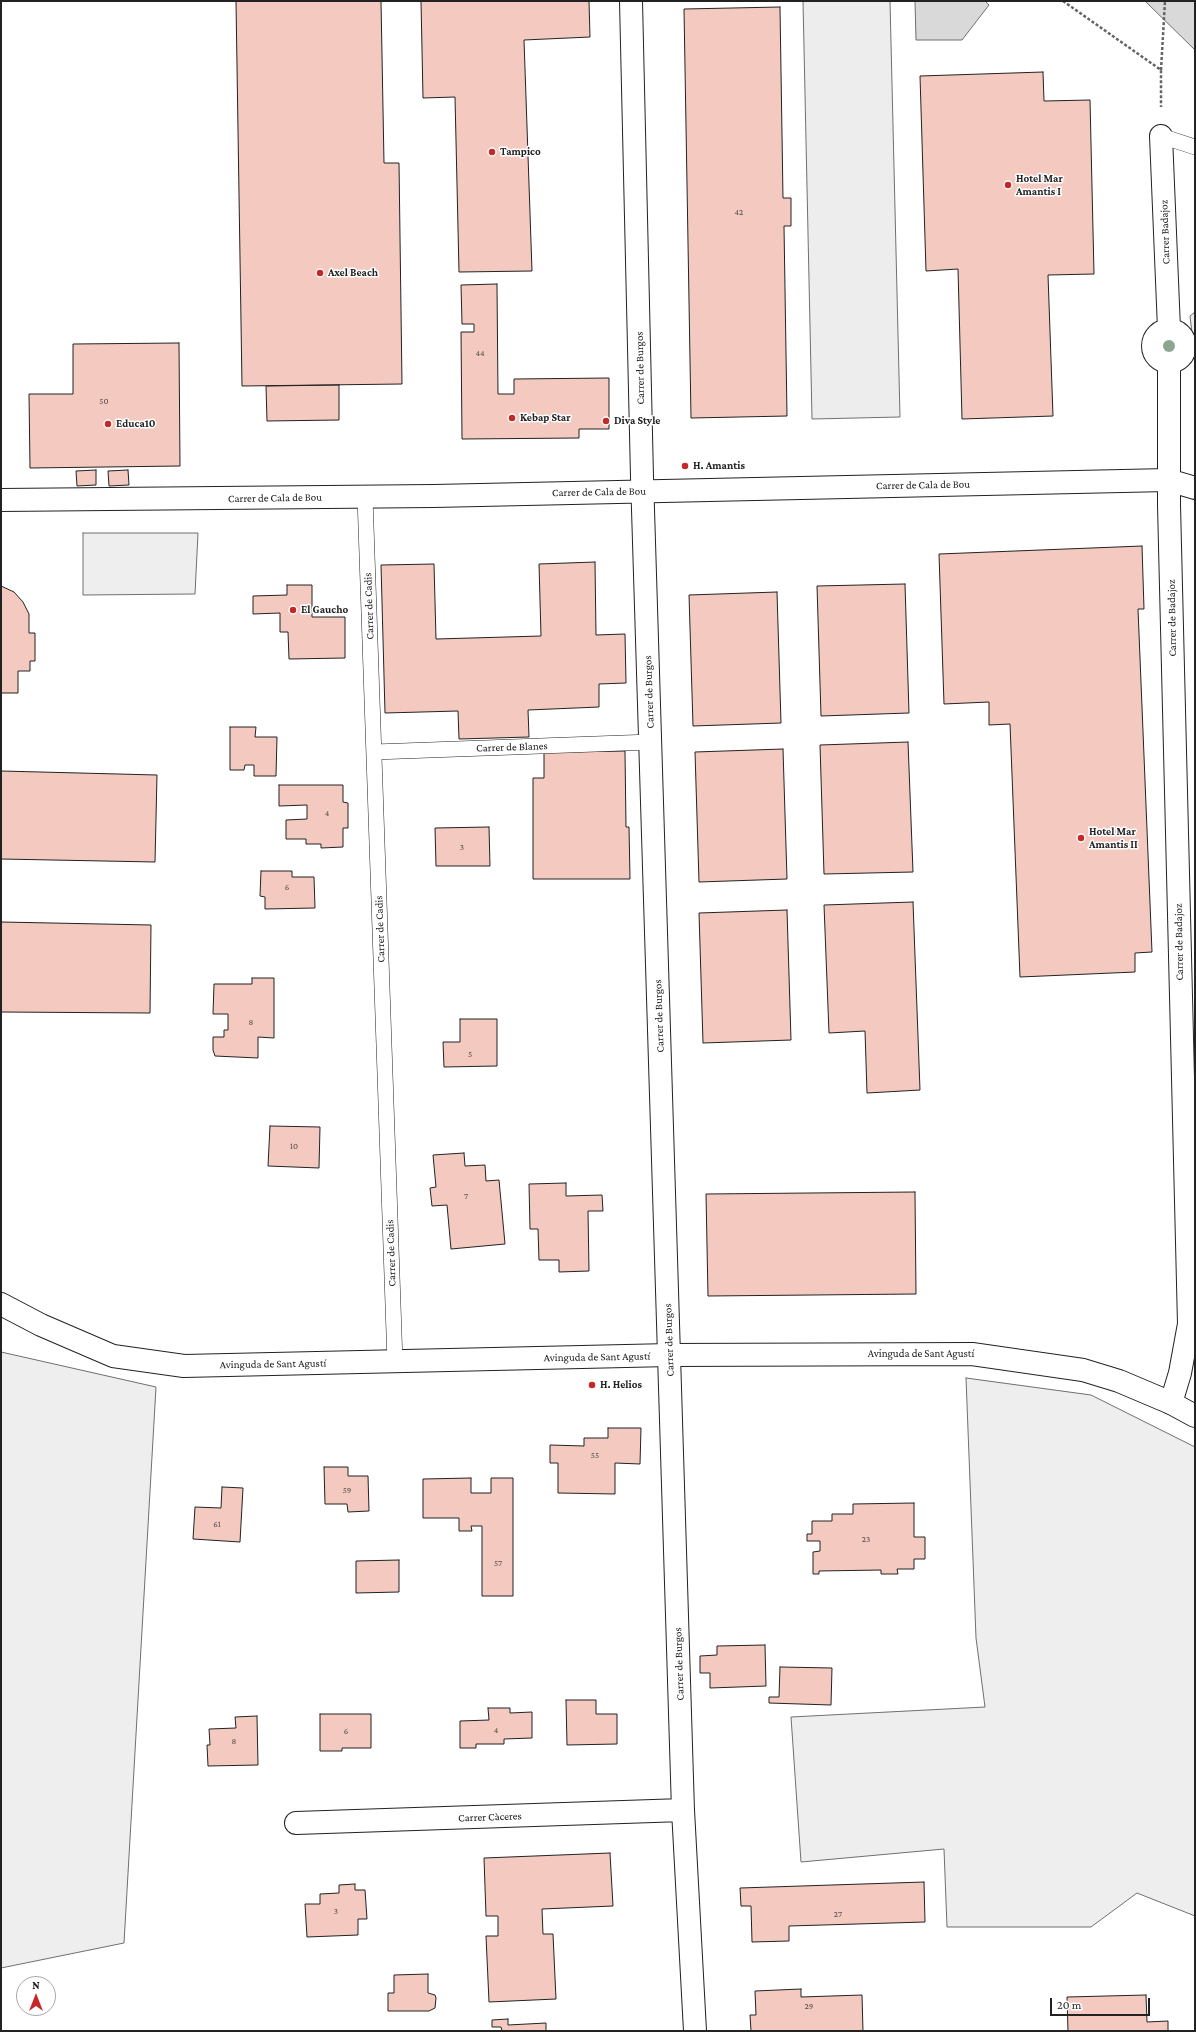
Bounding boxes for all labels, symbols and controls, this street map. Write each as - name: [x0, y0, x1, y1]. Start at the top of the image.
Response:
- place label: Tampico: [500, 145, 541, 159]
- marker: Tampico: [487, 147, 497, 157]
- place label: Hotel Mar Amantis I: [1016, 172, 1063, 198]
- marker: Hotel Mar Amantis I: [1003, 180, 1013, 190]
- street label: Carrer Badajoz: [1157, 199, 1173, 265]
- house number: 42: [735, 207, 743, 217]
- place label: Axel Beach: [328, 266, 378, 280]
- marker: Axel Beach: [315, 268, 325, 278]
- street label: Carrer de Burgos: [633, 331, 647, 405]
- house number: 44: [475, 348, 485, 358]
- house number: 50: [99, 396, 109, 406]
- place label: Kebap Star: [520, 411, 571, 425]
- marker: Kebap Star: [507, 413, 517, 423]
- place label: Diva Style: [614, 414, 660, 428]
- marker: Diva Style: [601, 416, 611, 426]
- place label: Educa10: [116, 417, 156, 431]
- marker: Educa10: [103, 419, 113, 429]
- place label: H. Amantis: [693, 459, 745, 473]
- marker: H. Amantis: [680, 461, 690, 471]
- street label: Carrer de Cala de Bou: [876, 478, 970, 492]
- street label: Carrer de Cala de Bou: [552, 485, 646, 499]
- street label: Carrer de Cala de Bou: [228, 491, 322, 505]
- street label: Carrer de Cadis: [361, 572, 377, 640]
- street label: Carrer de Badajoz: [1165, 579, 1179, 657]
- place label: El Gaucho: [301, 603, 348, 617]
- marker: El Gaucho: [288, 605, 298, 615]
- street label: Carrer de Burgos: [641, 655, 657, 729]
- street label: Carrer de Blanes: [476, 739, 548, 755]
- house number: 4: [325, 808, 329, 818]
- place label: Hotel Mar Amantis II: [1089, 825, 1138, 851]
- marker: Hotel Mar Amantis II: [1076, 833, 1086, 843]
- house number: 3: [460, 842, 464, 852]
- house number: 6: [285, 882, 289, 892]
- street label: Carrer de Cadis: [372, 895, 388, 963]
- street label: Carrer de Badajoz: [1172, 903, 1186, 981]
- street label: Carrer de Burgos: [651, 979, 667, 1053]
- house number: 8: [249, 1017, 253, 1027]
- house number: 5: [468, 1049, 472, 1059]
- house number: 10: [290, 1141, 298, 1151]
- house number: 7: [464, 1191, 468, 1201]
- street label: Carrer de Cadis: [383, 1219, 399, 1287]
- street label: Carrer de Burgos: [661, 1303, 677, 1377]
- street label: Avinguda de Sant Agustí: [868, 1347, 974, 1361]
- street label: Avinguda de Sant Agustí: [544, 1349, 650, 1365]
- street label: Avinguda de Sant Agustí: [220, 1356, 326, 1372]
- place label: H. Helios: [600, 1378, 642, 1392]
- marker: H. Helios: [587, 1380, 597, 1390]
- house number: 55: [591, 1450, 599, 1460]
- house number: 59: [343, 1485, 351, 1495]
- house number: 61: [213, 1519, 221, 1529]
- house number: 23: [862, 1534, 870, 1544]
- house number: 57: [494, 1558, 502, 1568]
- street label: Carrer de Burgos: [671, 1627, 687, 1701]
- house number: 4: [494, 1725, 498, 1735]
- house number: 6: [344, 1726, 348, 1736]
- house number: 8: [232, 1736, 236, 1746]
- street label: Carrer Càceres: [458, 1809, 522, 1825]
- house number: 3: [334, 1906, 338, 1916]
- house number: 27: [834, 1909, 842, 1919]
- north arrow: [16, 1976, 56, 2016]
- text: N: [32, 1979, 40, 1991]
- scale bar: [1052, 1990, 1152, 2016]
- text: 20 m: [1057, 1998, 1081, 2012]
- house number: 29: [805, 2001, 813, 2011]

